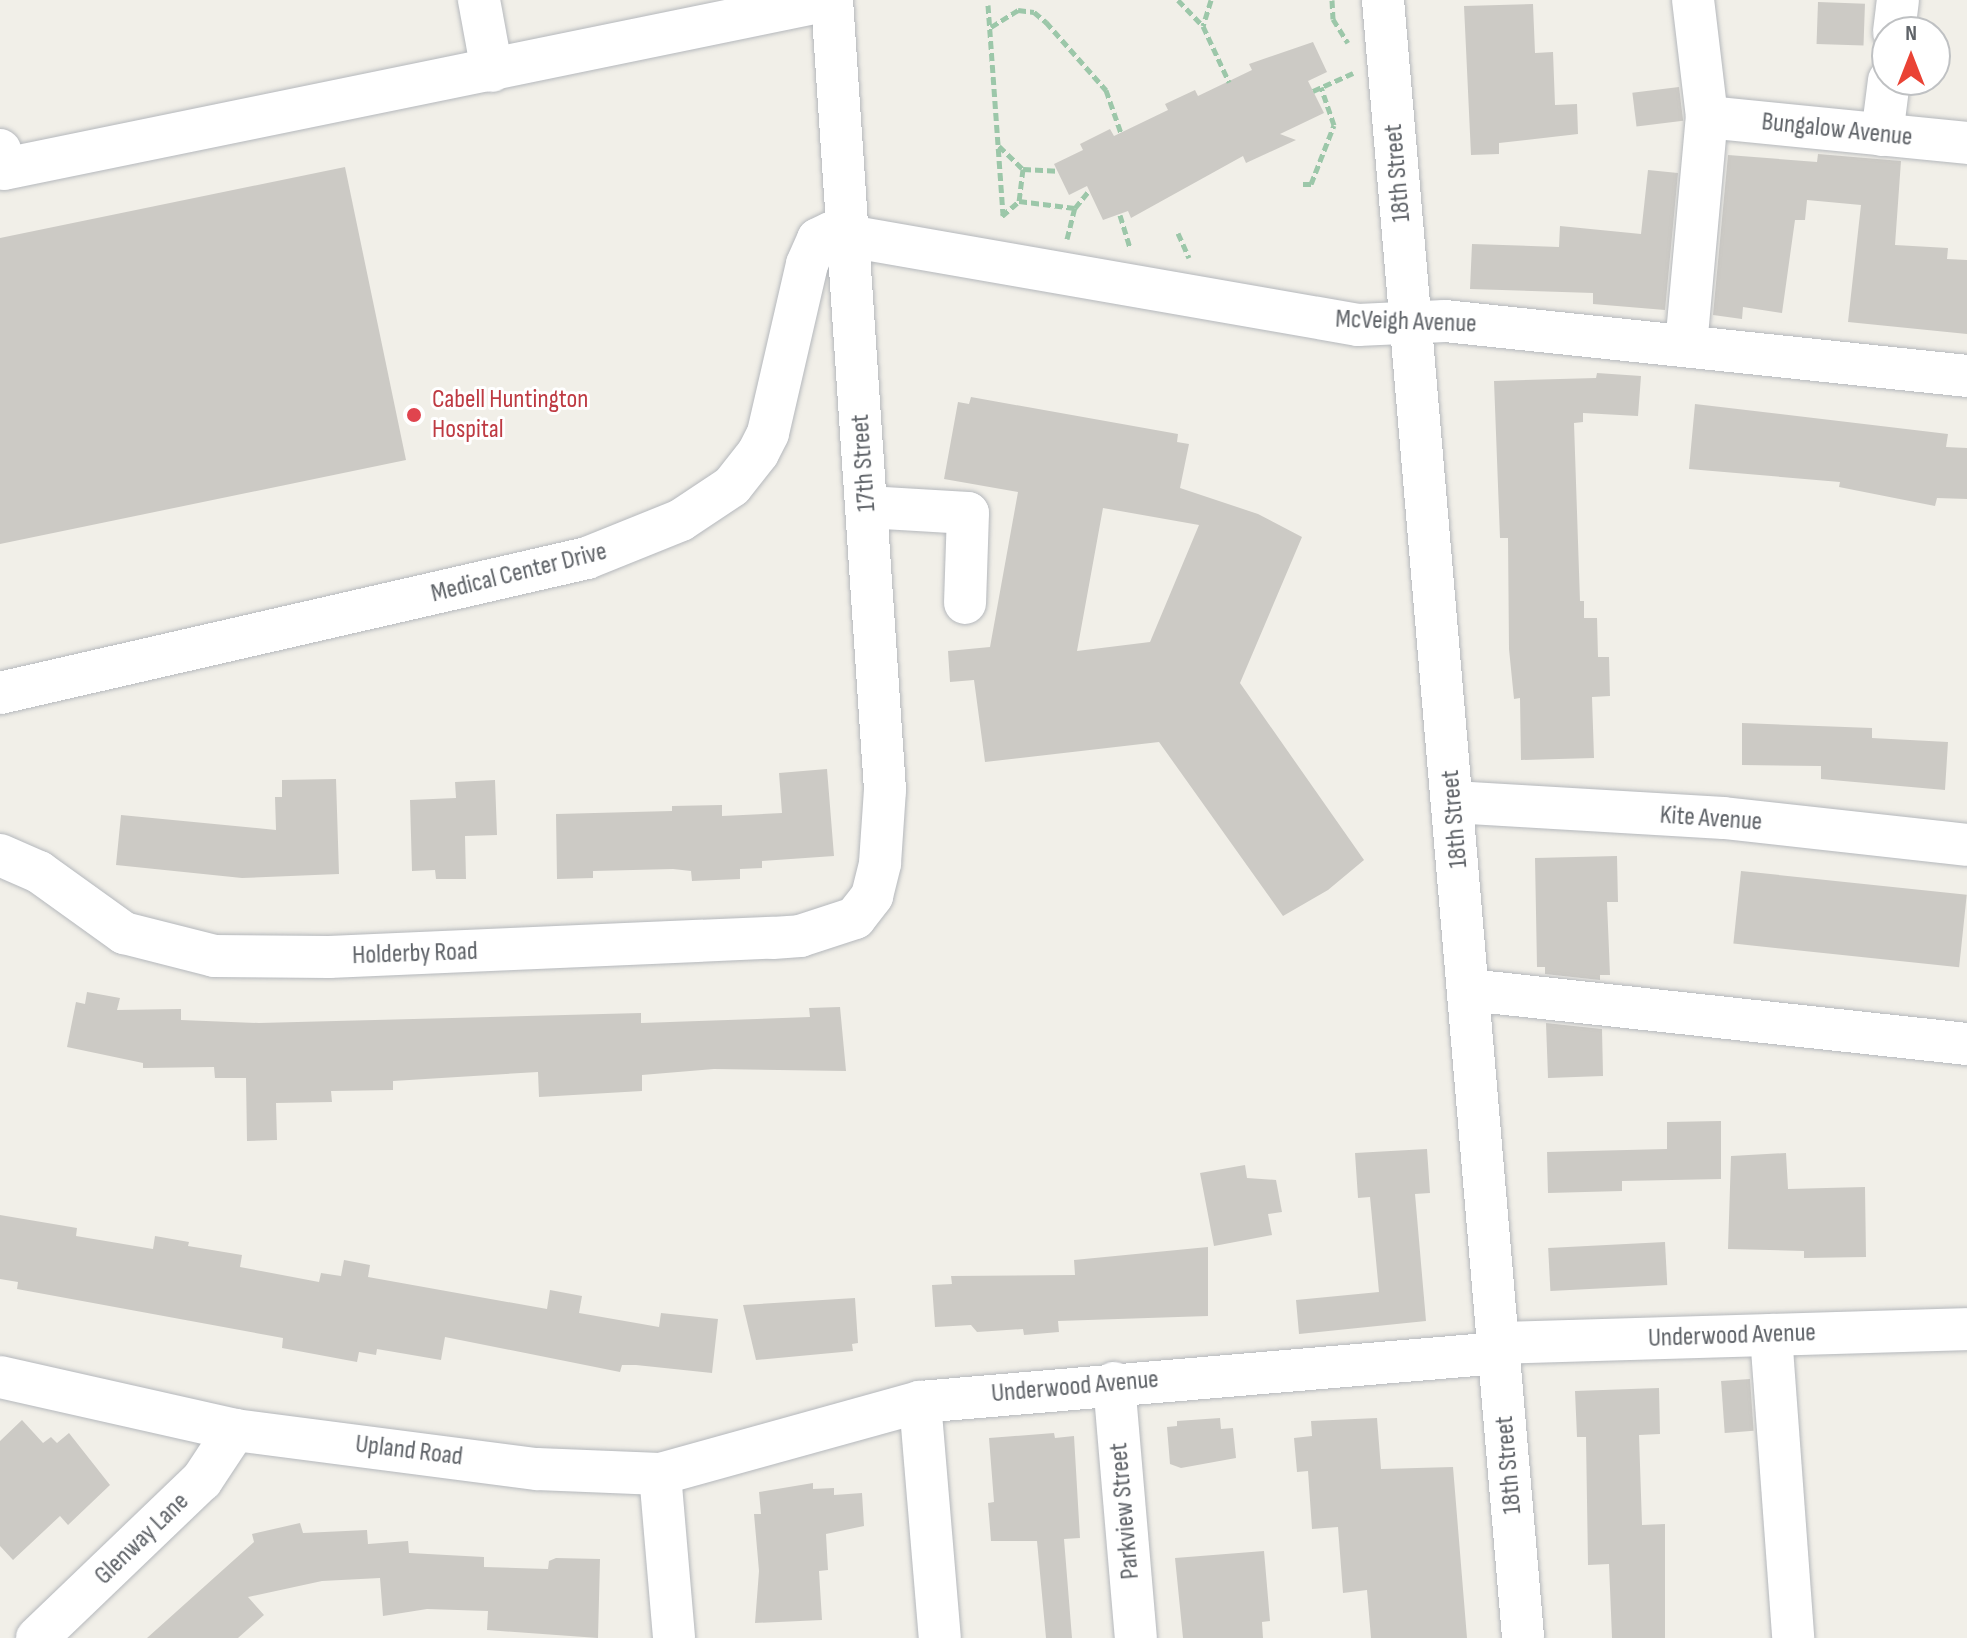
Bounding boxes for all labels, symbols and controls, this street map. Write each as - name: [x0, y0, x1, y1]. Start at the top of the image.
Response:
- north arrow: [1871, 16, 1951, 96]
- text: N: [1905, 20, 1917, 47]
- street label: Bungalow Avenue: [1760, 107, 1914, 153]
- street label: 18th Street: [1378, 123, 1418, 223]
- street label: McVeigh Avenue: [1335, 304, 1477, 340]
- place label: Cabell Huntington Hospital: [432, 384, 588, 446]
- marker: Cabell Huntington Hospital: [403, 404, 425, 426]
- street label: 17th Street: [845, 413, 883, 513]
- street label: Medical Center Drive: [428, 536, 610, 610]
- street label: 18th Street: [1435, 769, 1475, 869]
- street label: Kite Avenue: [1659, 800, 1763, 838]
- street label: Holderby Road: [352, 936, 478, 972]
- street label: Underwood Avenue: [1648, 1317, 1816, 1355]
- street label: Underwood Avenue: [990, 1364, 1160, 1410]
- street label: 18th Street: [1489, 1415, 1529, 1515]
- street label: Upland Road: [354, 1429, 464, 1473]
- street label: Parkview Street: [1103, 1441, 1147, 1581]
- street label: Glenway Lane: [88, 1486, 196, 1592]

